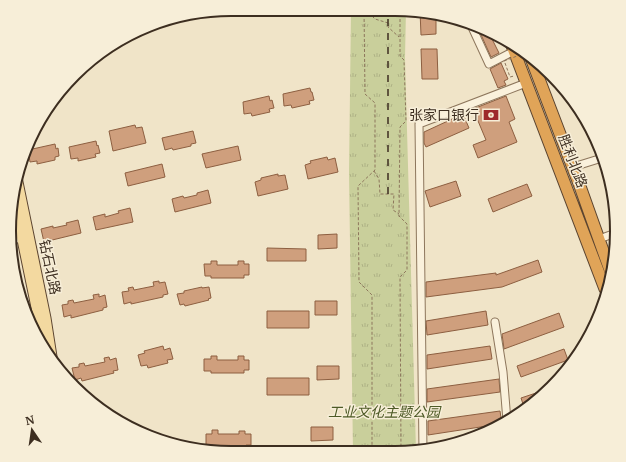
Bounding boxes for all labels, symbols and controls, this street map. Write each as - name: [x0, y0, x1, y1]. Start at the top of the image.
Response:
- place label: 张家口银行: [409, 106, 479, 124]
- bank icon: 张家口银行: [482, 106, 500, 124]
- street label: 胜利北路: [555, 132, 591, 190]
- street label: 钻石北路: [35, 238, 65, 296]
- park label: 工业文化主题公园: [328, 403, 442, 421]
- north arrow: [12, 410, 52, 450]
- text: N: [24, 412, 36, 428]

